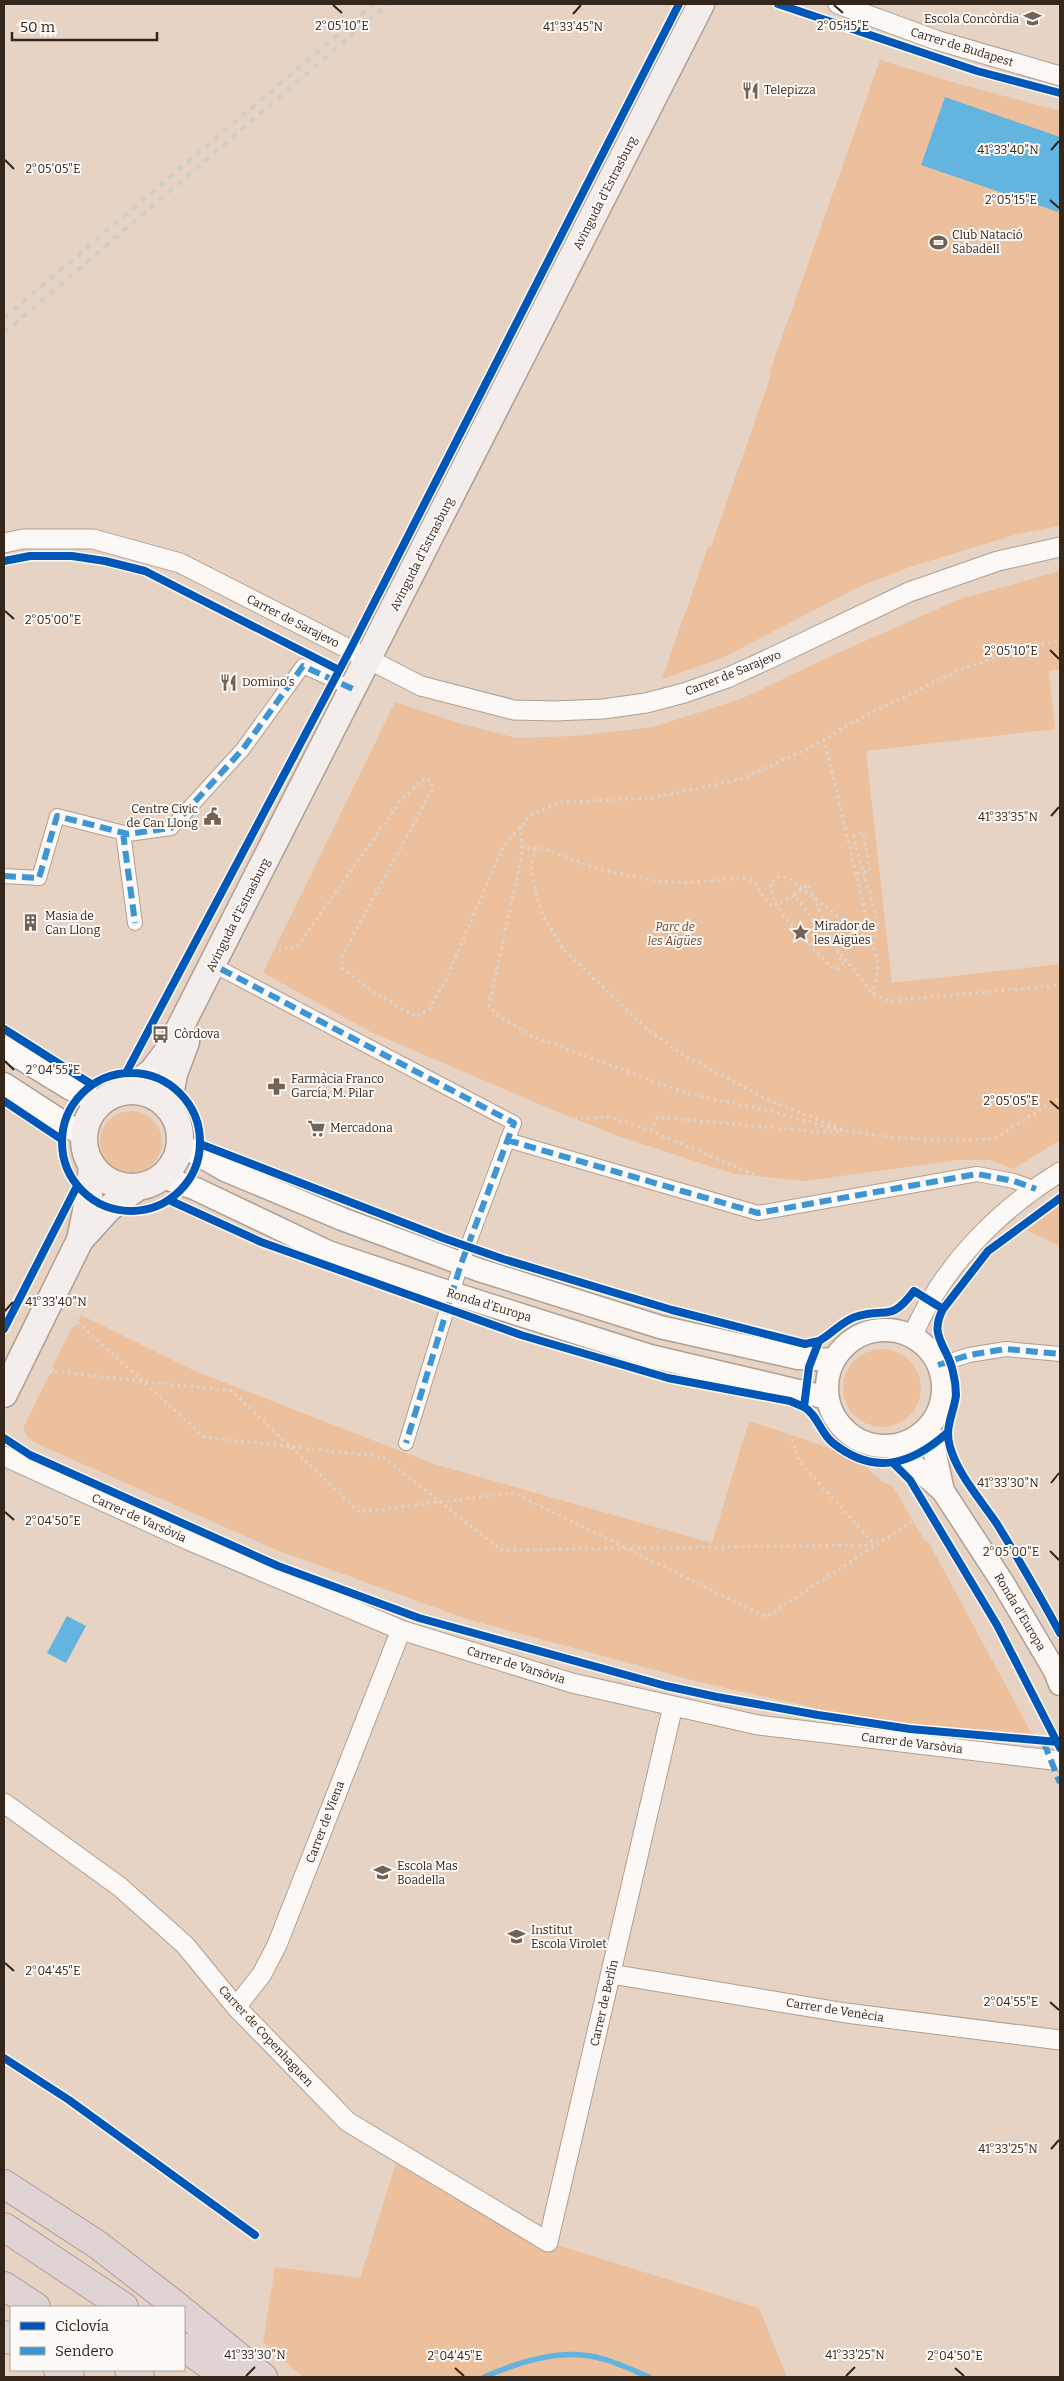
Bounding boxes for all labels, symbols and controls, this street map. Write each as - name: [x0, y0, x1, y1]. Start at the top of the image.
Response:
- school or university icon: Escola Concòrdia: [1023, 9, 1043, 29]
- scale bar: [12, 10, 158, 42]
- place label: Escola Concòrdia: [924, 12, 1019, 26]
- text: 50 m: [20, 18, 56, 36]
- text: 2°05'10"E: [315, 19, 369, 33]
- text: 2°05'15"E: [817, 19, 869, 33]
- text: 41°33'45"N: [543, 20, 604, 34]
- street label: Carrer de Budapest: [909, 25, 1016, 70]
- restaurant icon: Telepizza: [740, 80, 760, 100]
- place label: Telepizza: [764, 83, 816, 97]
- street label: Avinguda d'Estrasburg: [570, 134, 640, 252]
- text: 41°33'40"N: [977, 143, 1039, 157]
- text: 2°05'05"E: [26, 162, 80, 176]
- text: 2°05'15"E: [985, 193, 1037, 207]
- place label: Club Natació Sabadell: [952, 228, 1023, 256]
- sports icon: Club Natació Sabadell: [928, 232, 948, 252]
- street label: Avinguda d'Estrasburg: [387, 495, 457, 613]
- street label: Carrer de Sarajevo: [244, 592, 342, 650]
- text: 2°05'00"E: [25, 613, 81, 627]
- text: 2°05'10"E: [984, 644, 1038, 658]
- street label: Carrer de Sarajevo: [683, 647, 783, 699]
- restaurant icon: Domino's: [218, 672, 238, 692]
- place label: Domino's: [242, 675, 295, 689]
- place label: Centre Civic de Can Llong: [127, 802, 198, 830]
- public building icon: Centre Civic de Can Llong: [202, 806, 222, 826]
- text: 41°33'35"N: [978, 810, 1038, 824]
- street label: Avinguda d'Estrasburg: [203, 856, 273, 974]
- place label: Masia de Can Llong: [45, 909, 101, 937]
- building icon: Masia de Can Llong: [21, 913, 41, 933]
- place label: Mirador de les Aigües: [814, 919, 875, 947]
- park label: Parc de les Aigües: [648, 920, 702, 948]
- place icon: Mirador de les Aigües: [790, 923, 810, 943]
- bus stop icon: Còrdova: [150, 1024, 170, 1044]
- place label: Còrdova: [174, 1027, 220, 1041]
- text: 2°04'55"E: [26, 1063, 80, 1077]
- place label: Farmàcia Franco García, M. Pilar: [291, 1072, 384, 1100]
- pharmacy icon: Farmàcia Franco García, M. Pilar: [267, 1076, 287, 1096]
- text: 2°05'05"E: [984, 1094, 1038, 1108]
- supermarket icon: Mercadona: [306, 1118, 326, 1138]
- place label: Mercadona: [330, 1121, 393, 1135]
- street label: Ronda d'Europa: [445, 1285, 534, 1325]
- text: 41°33'40"N: [25, 1295, 87, 1309]
- text: 41°33'30"N: [977, 1476, 1039, 1490]
- street label: Carrer de Varsòvia: [89, 1491, 189, 1545]
- text: 2°04'50"E: [25, 1514, 81, 1528]
- text: 2°05'00"E: [983, 1545, 1039, 1559]
- street label: Ronda d'Europa: [991, 1571, 1049, 1654]
- street label: Carrer de Varsòvia: [465, 1643, 567, 1687]
- street label: Carrer de Varsòvia: [860, 1730, 964, 1756]
- street label: Carrer de Viena: [303, 1779, 347, 1865]
- place label: Escola Mas Boadella: [397, 1859, 458, 1887]
- school or university icon: Escola Mas Boadella: [373, 1863, 393, 1883]
- place label: Institut Escola Virolet: [531, 1923, 607, 1951]
- school or university icon: Institut Escola Virolet: [507, 1927, 527, 1947]
- street label: Carrer de Berlín: [587, 1958, 621, 2048]
- text: 2°04'45"E: [26, 1964, 80, 1978]
- street label: Carrer de Copenhaguen: [216, 1983, 317, 2090]
- street label: Carrer de Venècia: [785, 1995, 885, 2025]
- text: 2°04'55"E: [984, 1995, 1038, 2009]
- text: 41°33'25"N: [978, 2142, 1038, 2156]
- legend: [10, 2306, 185, 2371]
- text: Ciclovía: [55, 2317, 109, 2335]
- text: Sendero: [55, 2342, 114, 2360]
- text: 41°33'30"N: [224, 2348, 286, 2362]
- text: 41°33'25"N: [825, 2348, 885, 2362]
- text: 2°04'45"E: [428, 2349, 482, 2363]
- text: 2°04'50"E: [927, 2349, 983, 2363]

